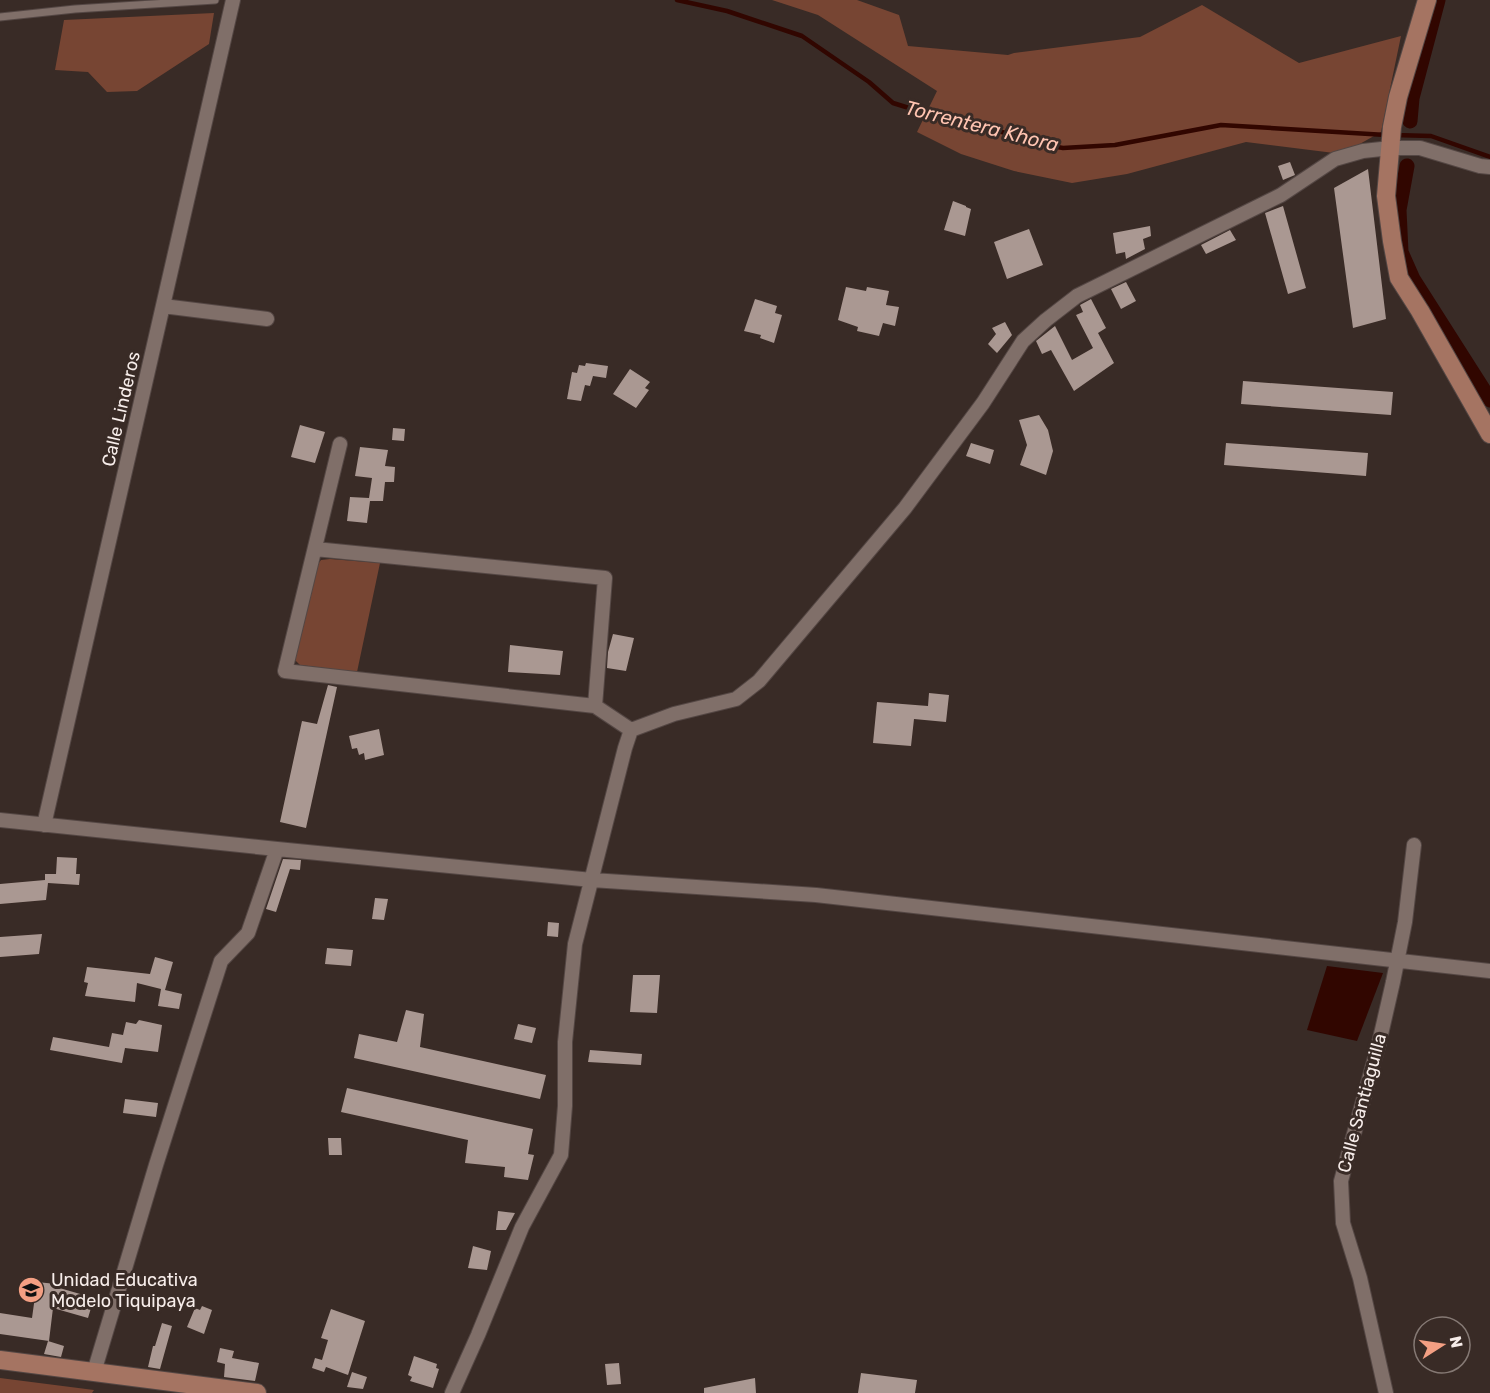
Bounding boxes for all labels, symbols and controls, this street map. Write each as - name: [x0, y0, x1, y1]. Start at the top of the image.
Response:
- water label: Torrentera Khora: [903, 95, 1062, 157]
- street label: Calle Linderos: [97, 349, 145, 469]
- street label: Calle Santiaguilla: [1333, 1031, 1391, 1175]
- place label: Unidad Educativa Modelo Tiquipaya: [51, 1269, 198, 1312]
- school or university icon: Unidad Educativa Modelo Tiquipaya: [16, 1275, 46, 1305]
- north arrow: [1412, 1315, 1472, 1375]
- text: N: [1446, 1334, 1467, 1350]

